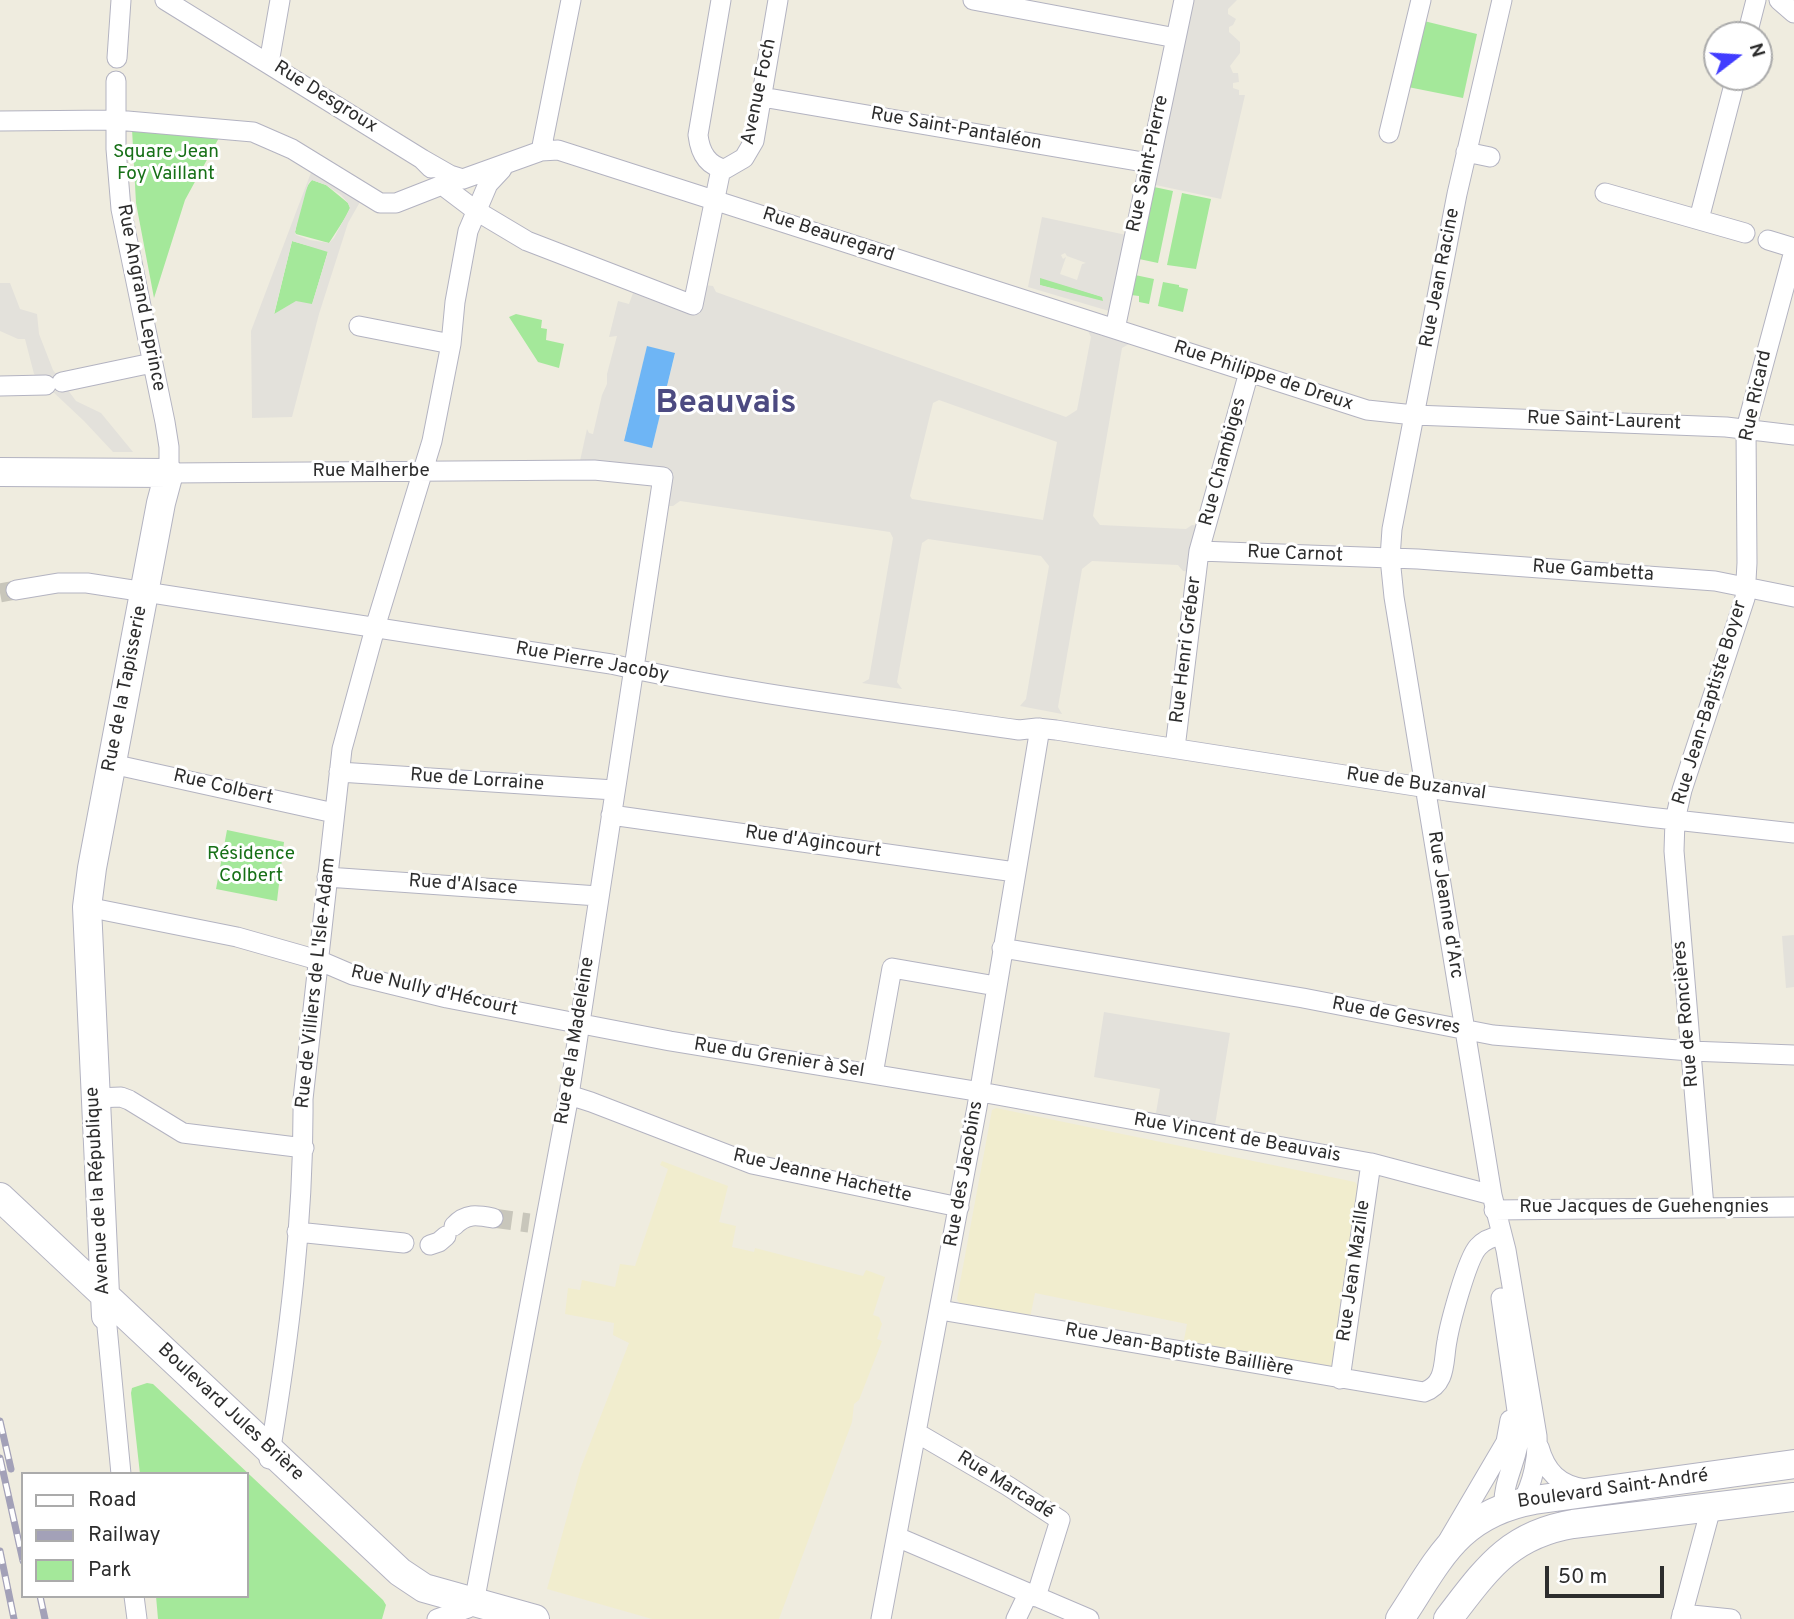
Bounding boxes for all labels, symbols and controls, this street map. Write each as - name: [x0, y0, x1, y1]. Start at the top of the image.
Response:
- north arrow: [1703, 21, 1773, 91]
- street label: Avenue Foch: [738, 37, 782, 147]
- text: N: [1743, 40, 1770, 60]
- street label: Rue Desgroux: [269, 57, 381, 139]
- street label: Rue Saint-Pierre: [1123, 93, 1175, 235]
- street label: Rue Saint-Pantaléon: [869, 104, 1043, 156]
- park label: Square Jean Foy Vaillant: [113, 142, 219, 186]
- street label: Rue Angrand Leprince: [111, 202, 169, 394]
- street label: Rue Beauregard: [759, 204, 897, 268]
- street label: Rue Jean Racine: [1416, 206, 1466, 350]
- street label: Rue Philippe de Dreux: [1170, 337, 1356, 417]
- street label: Rue Ricard: [1736, 349, 1778, 443]
- district label: Beauvais: [656, 385, 796, 425]
- street label: Rue Chambiges: [1196, 395, 1252, 529]
- street label: Rue Saint-Laurent: [1526, 408, 1682, 436]
- street label: Rue Malherbe: [312, 461, 430, 483]
- street label: Rue Carnot: [1247, 542, 1343, 568]
- street label: Rue Gambetta: [1531, 556, 1655, 588]
- street label: Rue Henri Gréber: [1167, 575, 1207, 725]
- street label: Rue Jean-Baptiste Boyer: [1669, 598, 1753, 808]
- street label: Rue de la Tapisserie: [99, 604, 153, 774]
- street label: Rue Pierre Jacoby: [514, 638, 670, 688]
- street label: Rue de Buzanval: [1345, 764, 1487, 806]
- street label: Rue Colbert: [171, 765, 275, 811]
- street label: Rue de Lorraine: [409, 765, 545, 797]
- street label: Rue d'Agincourt: [743, 822, 883, 864]
- street label: Rue Jeanne d'Arc: [1421, 830, 1467, 980]
- park label: Résidence Colbert: [207, 844, 295, 888]
- street label: Rue de Villiers de L'Isle-Adam: [292, 856, 342, 1110]
- street label: Rue d'Alsace: [408, 871, 518, 901]
- street label: Rue de Roncières: [1669, 940, 1705, 1088]
- street label: Rue de la Madeleine: [551, 955, 601, 1127]
- street label: Rue Nully d'Hécourt: [348, 962, 520, 1022]
- street label: Rue de Gesvres: [1330, 993, 1462, 1041]
- street label: Rue du Grenier à Sel: [692, 1034, 866, 1084]
- street label: Avenue de la République: [82, 1086, 116, 1296]
- street label: Rue des Jacobins: [941, 1099, 989, 1249]
- street label: Rue Vincent de Beauvais: [1132, 1110, 1342, 1168]
- street label: Rue Jeanne Hachette: [730, 1145, 914, 1209]
- street label: Rue Jacques de Guehengnies: [1519, 1197, 1769, 1219]
- street label: Rue Jean Mazille: [1334, 1199, 1376, 1343]
- street label: Rue Jean-Baptiste Baillière: [1063, 1320, 1295, 1382]
- street label: Boulevard Jules Brière: [152, 1339, 308, 1487]
- street label: Rue Marcadé: [952, 1447, 1058, 1525]
- street label: Boulevard Saint-André: [1516, 1465, 1710, 1515]
- legend: [21, 1472, 248, 1598]
- text: Road: [88, 1487, 137, 1514]
- text: Railway: [88, 1522, 161, 1549]
- scale bar: [1549, 1552, 1668, 1596]
- text: Park: [88, 1557, 131, 1584]
- text: 50 m: [1558, 1564, 1607, 1591]

